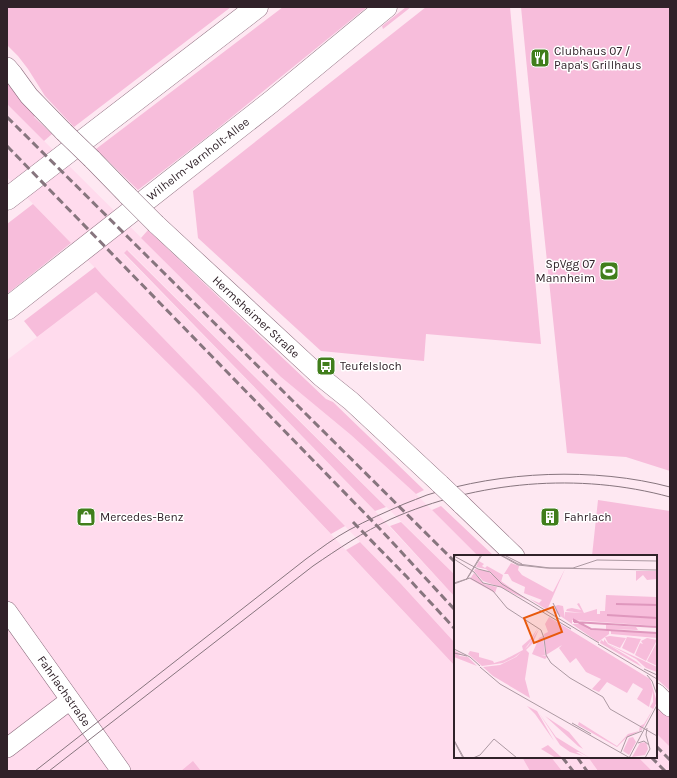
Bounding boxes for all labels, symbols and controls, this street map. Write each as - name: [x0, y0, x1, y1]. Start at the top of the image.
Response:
- place label: Clubhaus 07 / Papa's Grillhaus: [554, 44, 641, 72]
- restaurant icon: Clubhaus 07 / Papa's Grillhaus: [529, 47, 551, 69]
- street label: Wilhelm-Varnholt-Allee: [144, 115, 252, 203]
- place label: SpVgg 07 Mannheim: [536, 257, 595, 285]
- sports icon: SpVgg 07 Mannheim: [598, 260, 620, 282]
- street label: Hermsheimer Straße: [210, 273, 302, 361]
- bus stop icon: Teufelsloch: [315, 355, 337, 377]
- place label: Teufelsloch: [340, 359, 402, 373]
- shop icon: Mercedes-Benz: [75, 506, 97, 528]
- building icon: Fahrlach: [539, 506, 561, 528]
- place label: Mercedes-Benz: [100, 510, 184, 524]
- place label: Fahrlach: [564, 510, 612, 524]
- inset map: [454, 555, 657, 758]
- street label: Fahrlachstraße: [34, 653, 94, 729]

